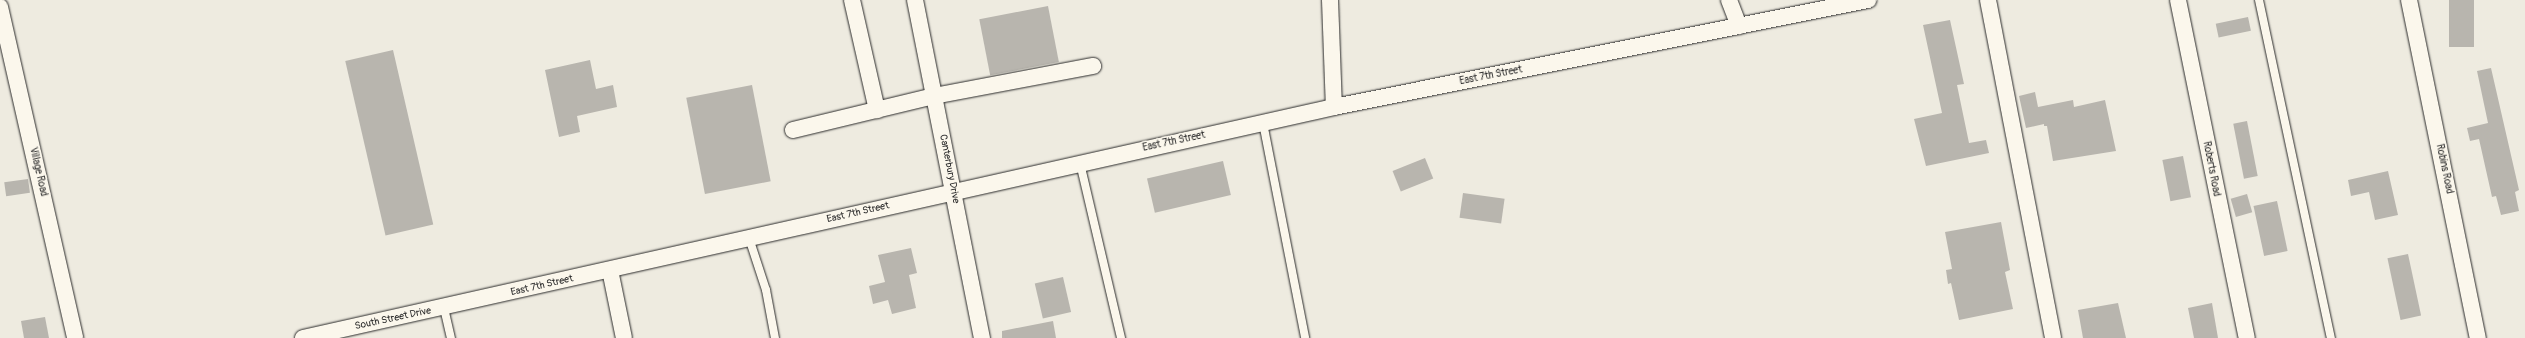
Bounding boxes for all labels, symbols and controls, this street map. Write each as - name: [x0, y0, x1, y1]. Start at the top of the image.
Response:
- street label: East 7th Street: [1459, 64, 1523, 88]
- street label: East 7th Street: [1142, 129, 1206, 155]
- street label: Canterbury Drive: [936, 134, 962, 204]
- street label: Roberts Road: [2200, 140, 2222, 198]
- street label: Robins Road: [2433, 143, 2455, 195]
- street label: Village Road: [27, 146, 49, 198]
- street label: East 7th Street: [826, 200, 890, 226]
- street label: East 7th Street: [510, 273, 574, 299]
- street label: South Street Drive: [354, 305, 432, 333]

